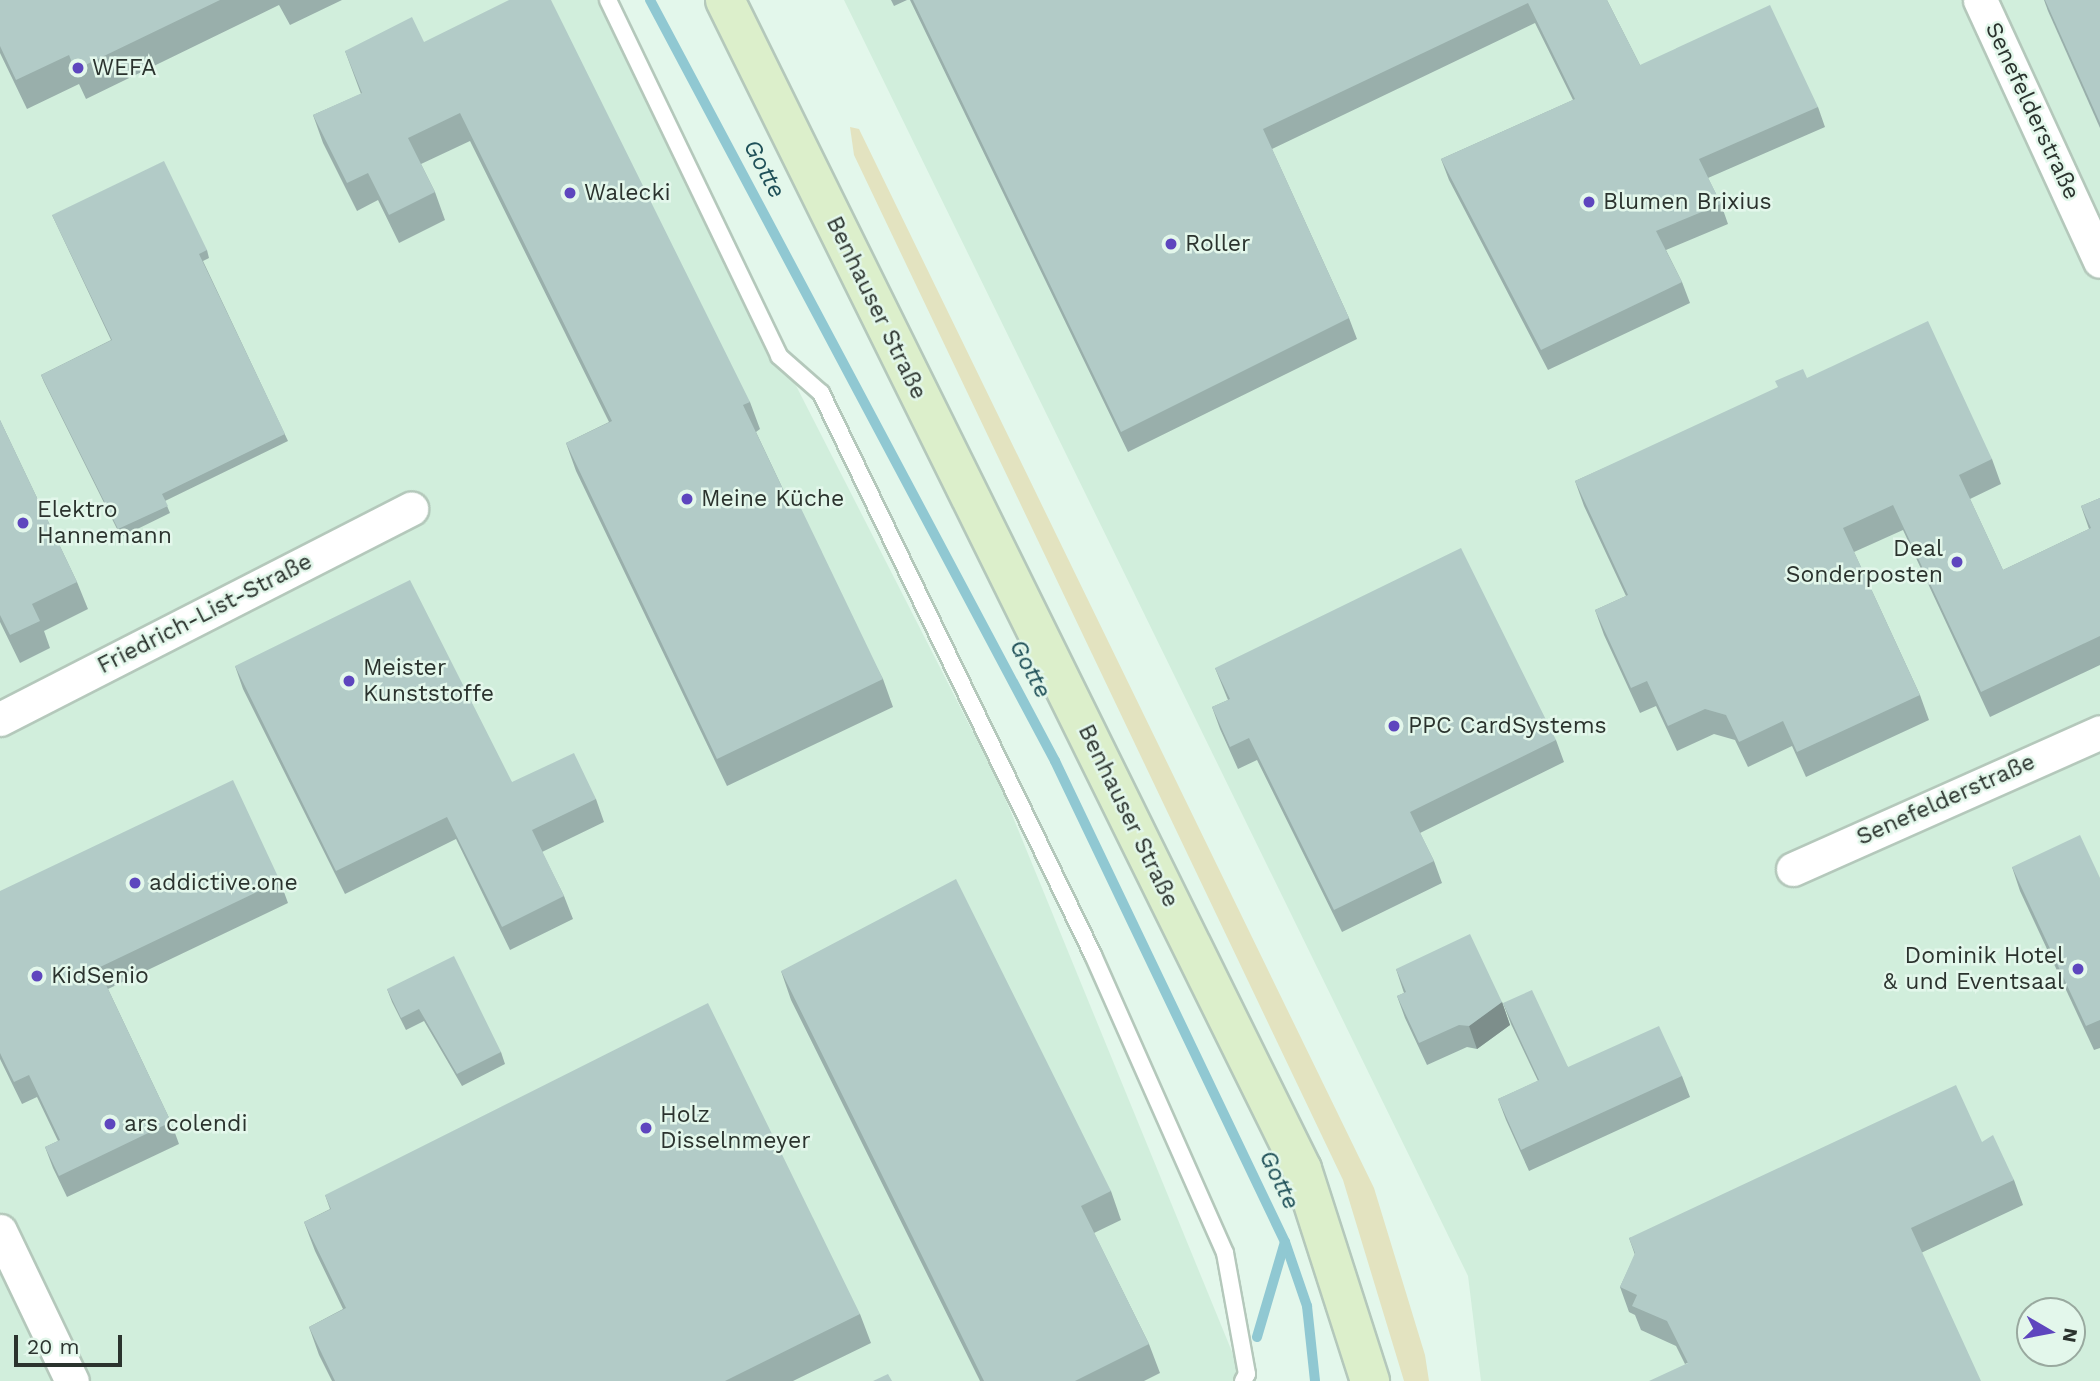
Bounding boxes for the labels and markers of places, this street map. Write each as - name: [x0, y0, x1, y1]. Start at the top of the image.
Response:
- place label: WEFA: [92, 54, 156, 82]
- marker: WEFA: [70, 60, 86, 76]
- place label: Walecki: [584, 179, 671, 207]
- marker: Walecki: [562, 185, 578, 201]
- place label: Blumen Brixius: [1603, 188, 1772, 216]
- marker: Blumen Brixius: [1581, 194, 1597, 210]
- place label: Roller: [1185, 230, 1250, 258]
- marker: Roller: [1163, 236, 1179, 252]
- place label: Meine Küche: [701, 485, 844, 513]
- marker: Meine Küche: [679, 491, 695, 507]
- place label: Elektro Hannemann: [37, 496, 172, 550]
- marker: Elektro Hannemann: [15, 515, 31, 531]
- place label: Deal Sonderposten: [1786, 535, 1943, 589]
- marker: Deal Sonderposten: [1949, 554, 1965, 570]
- place label: Meister Kunststoffe: [363, 654, 494, 708]
- marker: Meister Kunststoffe: [341, 673, 357, 689]
- place label: PPC CardSystems: [1408, 712, 1607, 740]
- marker: PPC CardSystems: [1386, 718, 1402, 734]
- place label: addictive.one: [149, 869, 298, 897]
- marker: addictive.one: [127, 875, 143, 891]
- place label: Dominik Hotel & und Eventsaal: [1883, 942, 2064, 996]
- marker: Dominik Hotel & und Eventsaal: [2070, 961, 2086, 977]
- place label: KidSenio: [51, 962, 149, 990]
- marker: KidSenio: [29, 968, 45, 984]
- place label: Holz Disselnmeyer: [660, 1101, 811, 1155]
- place label: ars colendi: [124, 1110, 248, 1138]
- marker: ars colendi: [102, 1116, 118, 1132]
- marker: Holz Disselnmeyer: [638, 1120, 654, 1136]

